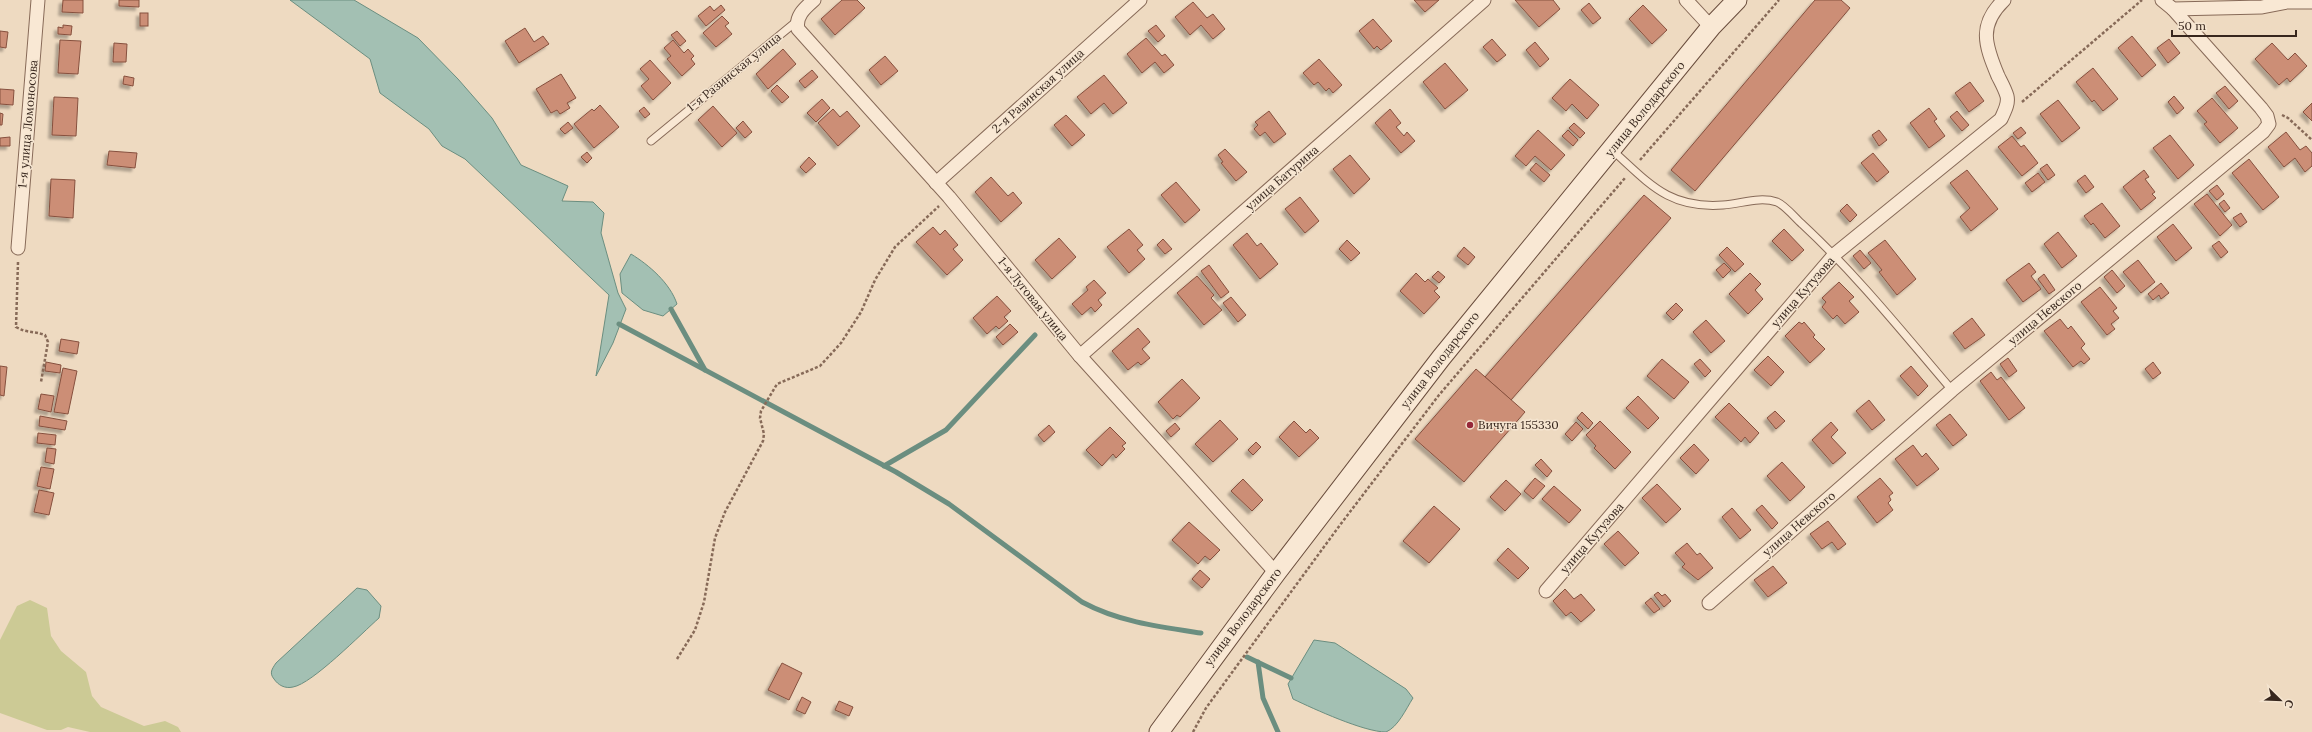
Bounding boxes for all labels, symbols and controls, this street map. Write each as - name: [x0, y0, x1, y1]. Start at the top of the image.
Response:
- scale bar: [2172, 12, 2296, 38]
- text: 50 m: [2178, 18, 2206, 33]
- street label: 1-я Разинская улица: [684, 29, 784, 114]
- street label: 2-я Разинская улица: [988, 45, 1087, 136]
- street label: улица Володарского: [1601, 58, 1688, 160]
- street label: 1-я улица Ломоносова: [14, 59, 41, 189]
- street label: улица Батурина: [1242, 142, 1321, 213]
- street label: улица Кутузова: [1768, 253, 1838, 330]
- street label: 1-я Луговая улица: [995, 254, 1072, 344]
- street label: улица Невского: [2005, 277, 2085, 348]
- street label: улица Володарского: [1397, 308, 1482, 411]
- place label: Вичуга 155330: [1478, 417, 1559, 432]
- marker: Вичуга 155330: [1465, 420, 1475, 430]
- street label: улица Невского: [1759, 488, 1838, 559]
- street label: улица Кутузова: [1557, 499, 1627, 576]
- street label: улица Володарского: [1201, 565, 1284, 669]
- north arrow: [2260, 680, 2300, 720]
- text: С: [2281, 698, 2297, 711]

